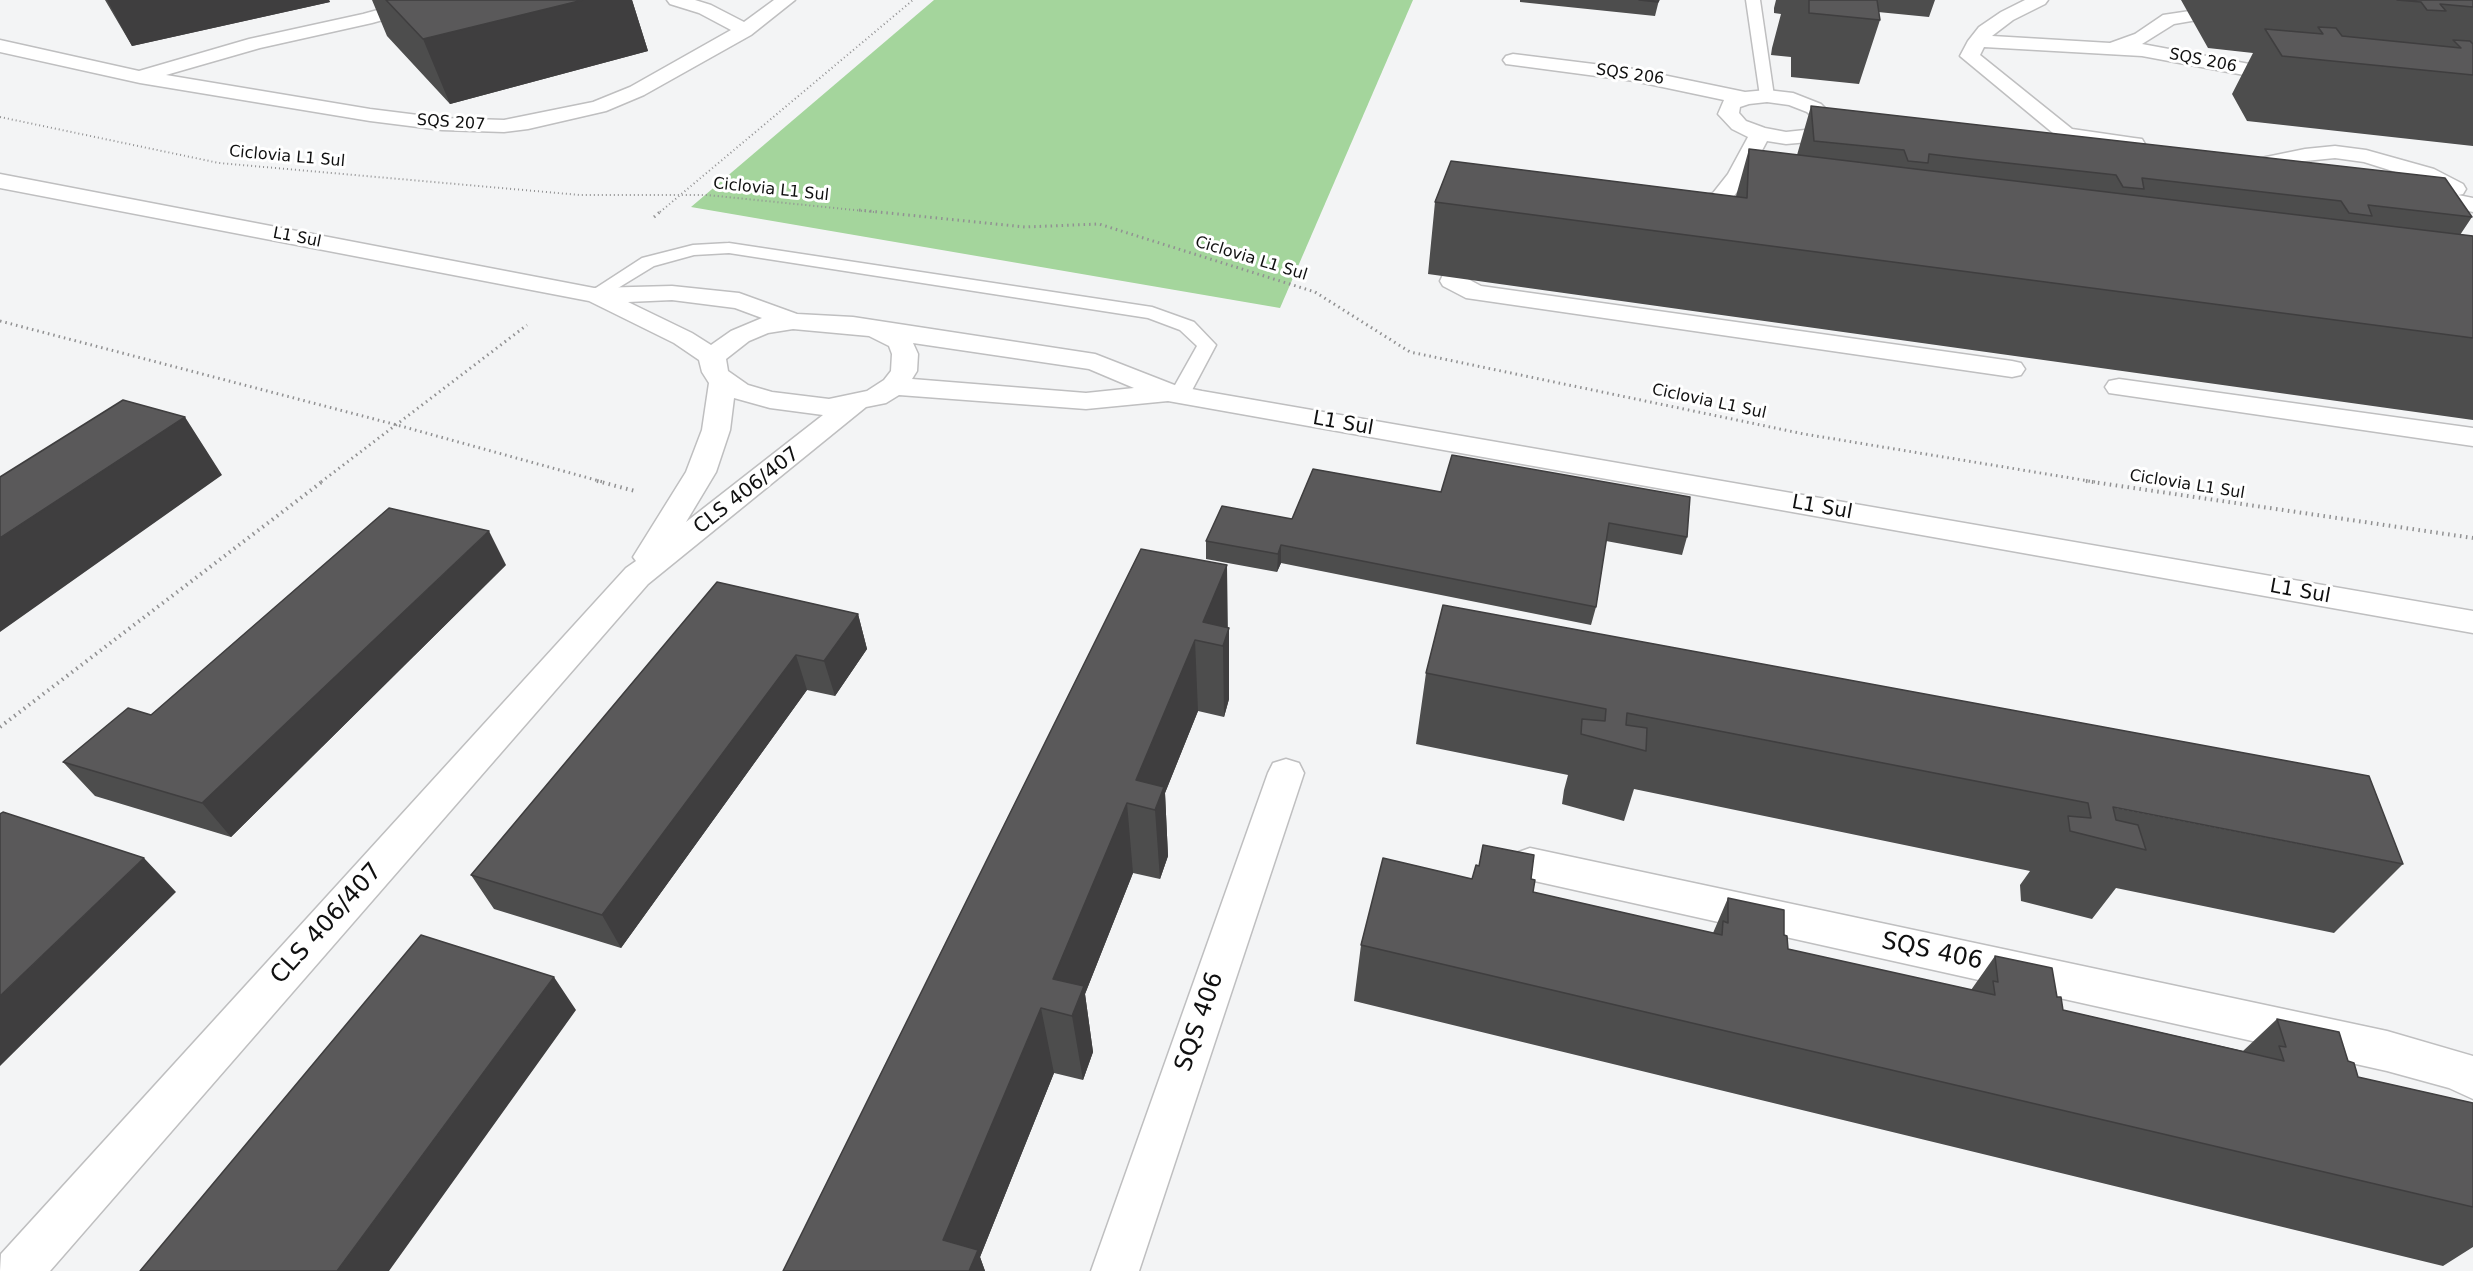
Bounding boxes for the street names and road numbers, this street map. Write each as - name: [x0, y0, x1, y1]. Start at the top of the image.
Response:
- street label: SQS 206: [2168, 45, 2238, 77]
- street label: SQS 206: [1595, 61, 1665, 89]
- street label: SQS 207: [416, 111, 486, 135]
- street label: Ciclovia L1 Sul: [228, 142, 346, 172]
- street label: Ciclovia L1 Sul: [712, 174, 830, 206]
- street label: L1 Sul: [271, 224, 323, 252]
- street label: Ciclovia L1 Sul: [1193, 233, 1309, 285]
- street label: Ciclovia L1 Sul: [1650, 381, 1768, 423]
- street label: L1 Sul: [1311, 407, 1375, 441]
- street label: CLS 406/407: [689, 442, 805, 540]
- street label: Ciclovia L1 Sul: [2128, 466, 2246, 504]
- street label: L1 Sul: [1790, 491, 1854, 525]
- street label: L1 Sul: [2268, 575, 2332, 609]
- street label: CLS 406/407: [265, 858, 389, 990]
- street label: SQS 406: [1879, 927, 1985, 977]
- street label: SQS 406: [1170, 969, 1230, 1075]

